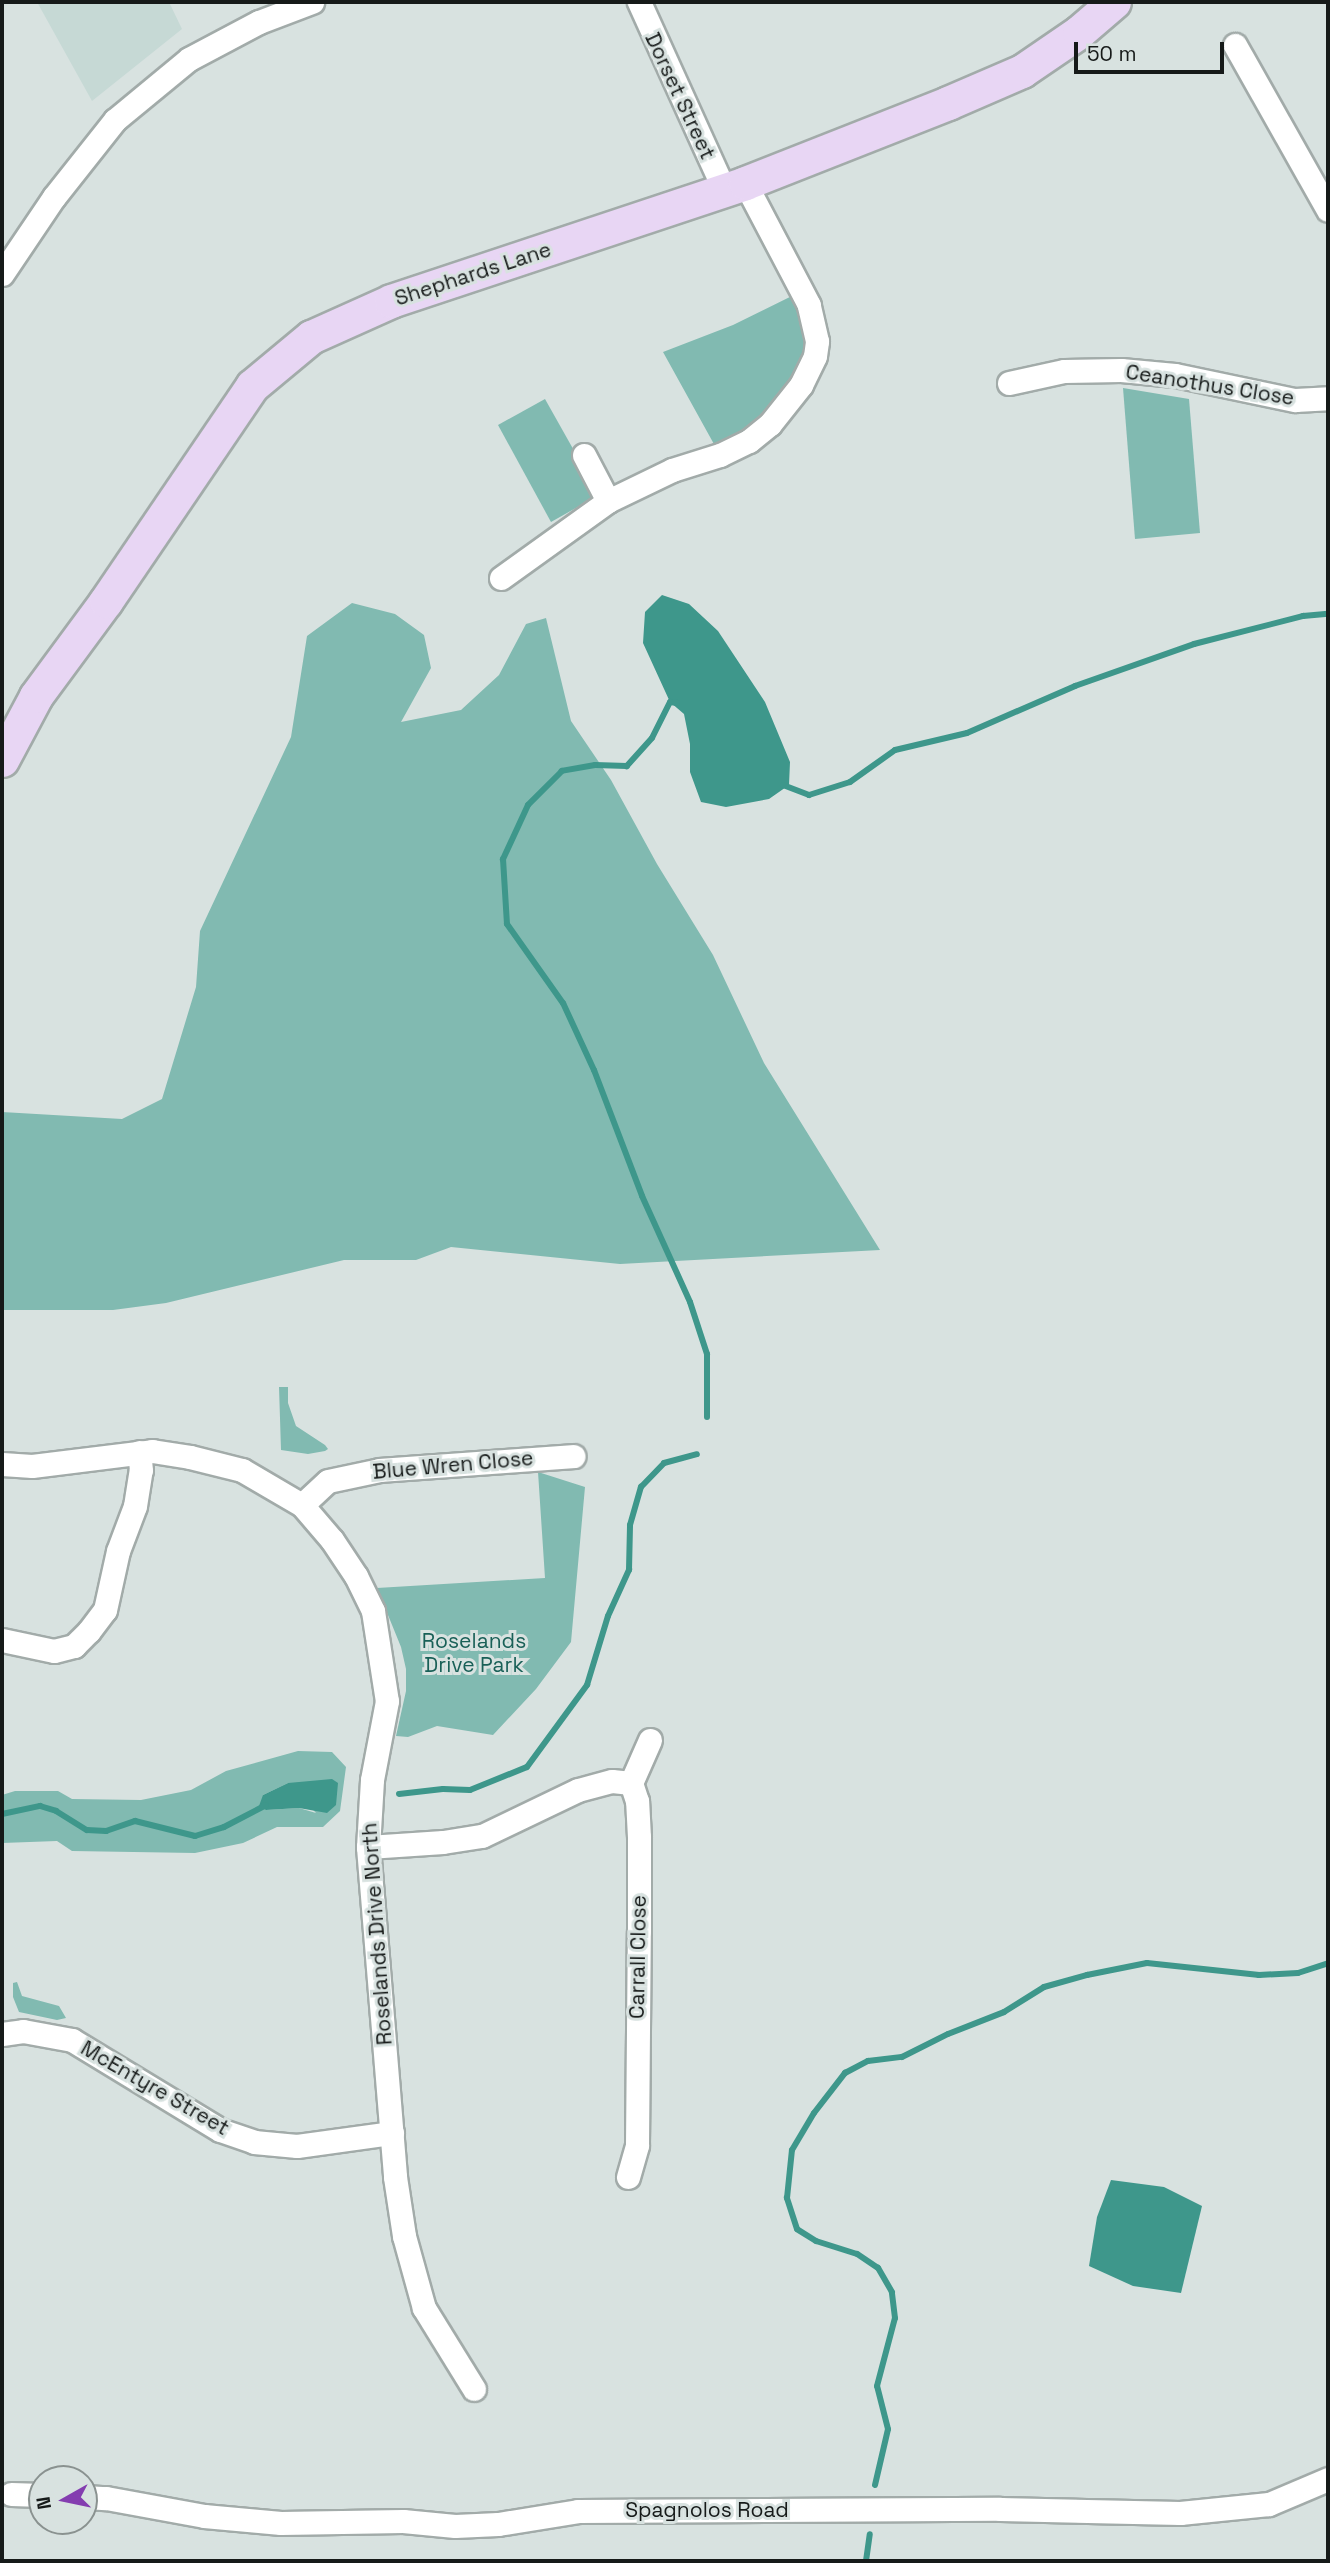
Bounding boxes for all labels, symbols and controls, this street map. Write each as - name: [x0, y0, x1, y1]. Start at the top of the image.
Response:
- scale bar: [1078, 28, 1228, 72]
- street label: Dorset Street: [640, 29, 720, 163]
- text: 50 m: [1087, 40, 1137, 67]
- street label: Shephards Lane: [392, 237, 554, 311]
- street label: Ceanothus Close: [1124, 359, 1296, 411]
- street label: Blue Wren Close: [372, 1445, 534, 1485]
- park label: Roselands Drive Park: [422, 1628, 526, 1678]
- street label: Roselands Drive North: [357, 1822, 397, 2046]
- street label: Carrall Close: [624, 1895, 652, 2019]
- street label: McEntyre Street: [76, 2035, 234, 2141]
- north arrow: [28, 2465, 98, 2535]
- text: N: [30, 2495, 57, 2511]
- street label: Spagnolos Road: [625, 2497, 789, 2523]

